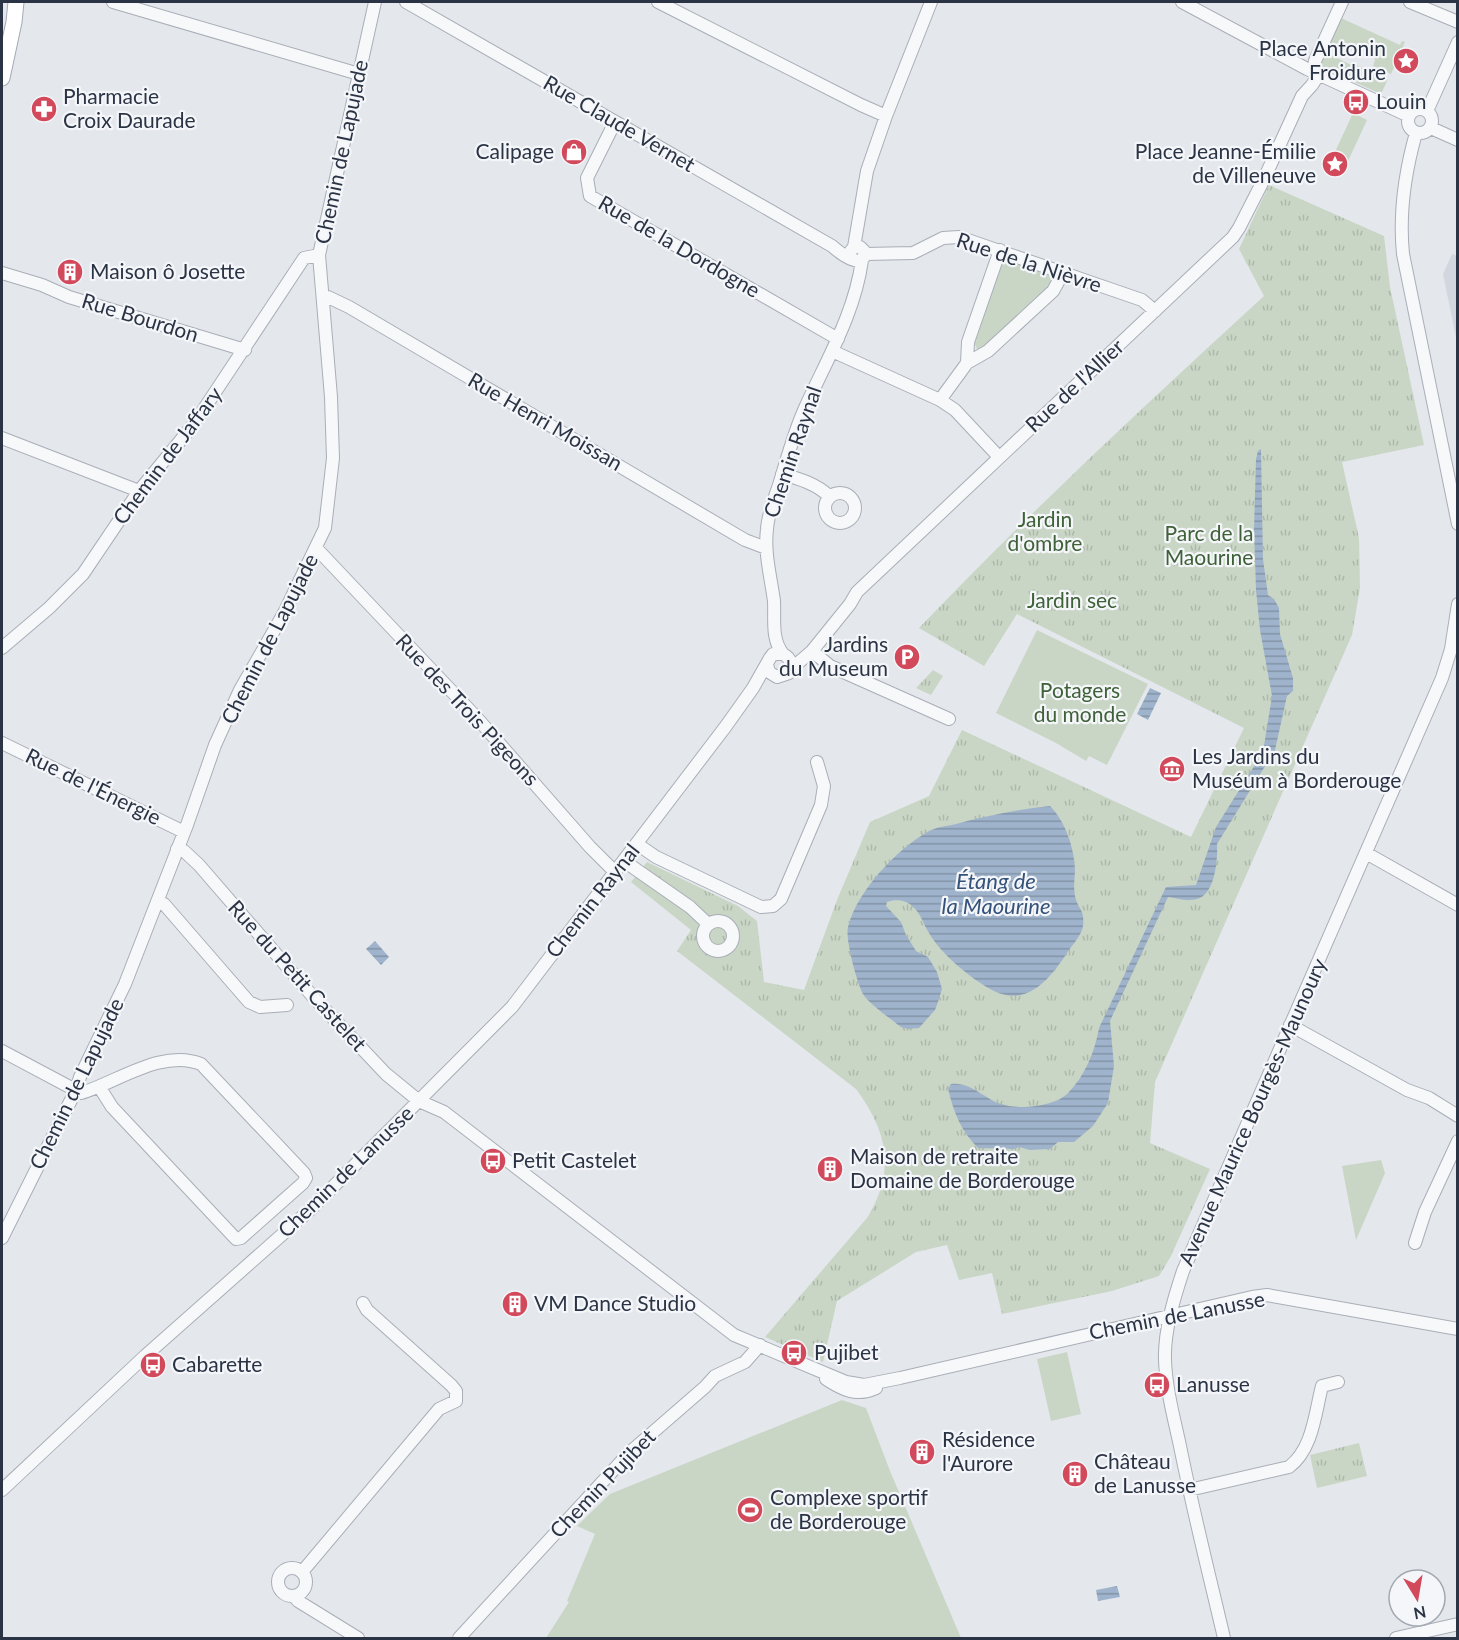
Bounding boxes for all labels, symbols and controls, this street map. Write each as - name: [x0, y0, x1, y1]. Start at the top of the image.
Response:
- place label: Place Antonin Froidure: [1259, 35, 1386, 84]
- place icon: Place Antonin Froidure: [1391, 46, 1421, 76]
- street label: Chemin de Lapujade: [309, 57, 372, 246]
- street label: Rue Claude Vernet: [539, 69, 701, 177]
- place label: Pharmacie Croix Daurade: [63, 83, 196, 132]
- bus stop icon: Louin: [1341, 87, 1371, 117]
- place label: Louin: [1376, 88, 1426, 113]
- pharmacy icon: Pharmacie Croix Daurade: [29, 94, 59, 124]
- shop icon: Calipage: [559, 137, 589, 167]
- place label: Calipage: [475, 138, 554, 163]
- place label: Place Jeanne-Émilie de Villeneuve: [1135, 138, 1316, 187]
- place icon: Place Jeanne-Émilie de Villeneuve: [1320, 149, 1350, 179]
- street label: Rue de la Dordogne: [595, 189, 765, 302]
- street label: Rue de la Nièvre: [954, 226, 1105, 297]
- building icon: Maison ô Josette: [55, 257, 85, 287]
- place label: Maison ô Josette: [90, 258, 245, 283]
- street label: Rue Bourdon: [79, 287, 202, 346]
- street label: Rue de l'Allier: [1020, 333, 1128, 437]
- street label: Rue Henri Moissan: [464, 366, 627, 475]
- street label: Chemin de Jaffary: [107, 381, 227, 529]
- street label: Chemin Raynal: [757, 382, 826, 521]
- park label: Jardin d'ombre: [1008, 506, 1082, 555]
- park label: Parc de la Maourine: [1165, 520, 1253, 569]
- street label: Chemin de Lapujade: [215, 549, 322, 728]
- park label: Jardin sec: [1027, 587, 1117, 612]
- street label: Rue des Trois Pigeons: [391, 628, 545, 790]
- place label: Jardins du Museum: [779, 631, 888, 680]
- parking icon: Jardins du Museum: [892, 642, 922, 672]
- park label: Potagers du monde: [1034, 677, 1126, 726]
- street label: Rue de l'Énergie: [22, 742, 165, 829]
- place label: Les Jardins du Muséum à Borderouge: [1192, 743, 1401, 792]
- museum icon: Les Jardins du Muséum à Borderouge: [1157, 754, 1187, 784]
- street label: Chemin Raynal: [540, 838, 644, 962]
- water label: Étang de la Maourine: [941, 867, 1051, 919]
- street label: Rue du Petit Castelet: [224, 894, 373, 1056]
- street label: Avenue Maurice Bourgès-Maunoury: [1172, 954, 1331, 1269]
- street label: Chemin de Lapujade: [23, 994, 128, 1173]
- street label: Chemin de Lanusse: [272, 1100, 418, 1242]
- place label: Maison de retraite Domaine de Borderouge: [850, 1143, 1075, 1192]
- bus stop icon: Petit Castelet: [478, 1146, 508, 1176]
- place label: Petit Castelet: [512, 1147, 637, 1172]
- building icon: Maison de retraite Domaine de Borderouge: [815, 1154, 845, 1184]
- street label: Chemin de Lanusse: [1087, 1285, 1267, 1344]
- building icon: VM Dance Studio: [500, 1289, 530, 1319]
- place label: VM Dance Studio: [534, 1290, 696, 1315]
- bus stop icon: Pujibet: [779, 1338, 809, 1368]
- place label: Pujibet: [814, 1339, 879, 1364]
- bus stop icon: Cabarette: [138, 1350, 168, 1380]
- place label: Cabarette: [172, 1351, 262, 1376]
- bus stop icon: Lanusse: [1142, 1370, 1172, 1400]
- place label: Lanusse: [1176, 1371, 1250, 1396]
- street label: Chemin Pujibet: [544, 1423, 660, 1542]
- place label: Résidence l'Aurore: [942, 1426, 1035, 1475]
- building icon: Résidence l'Aurore: [907, 1437, 937, 1467]
- place label: Château de Lanusse: [1094, 1448, 1196, 1497]
- building icon: Château de Lanusse: [1060, 1459, 1090, 1489]
- place label: Complexe sportif de Borderouge: [770, 1484, 928, 1533]
- sports icon: Complexe sportif de Borderouge: [735, 1495, 765, 1525]
- north arrow: [1387, 1568, 1447, 1628]
- text: N: [1412, 1603, 1428, 1624]

